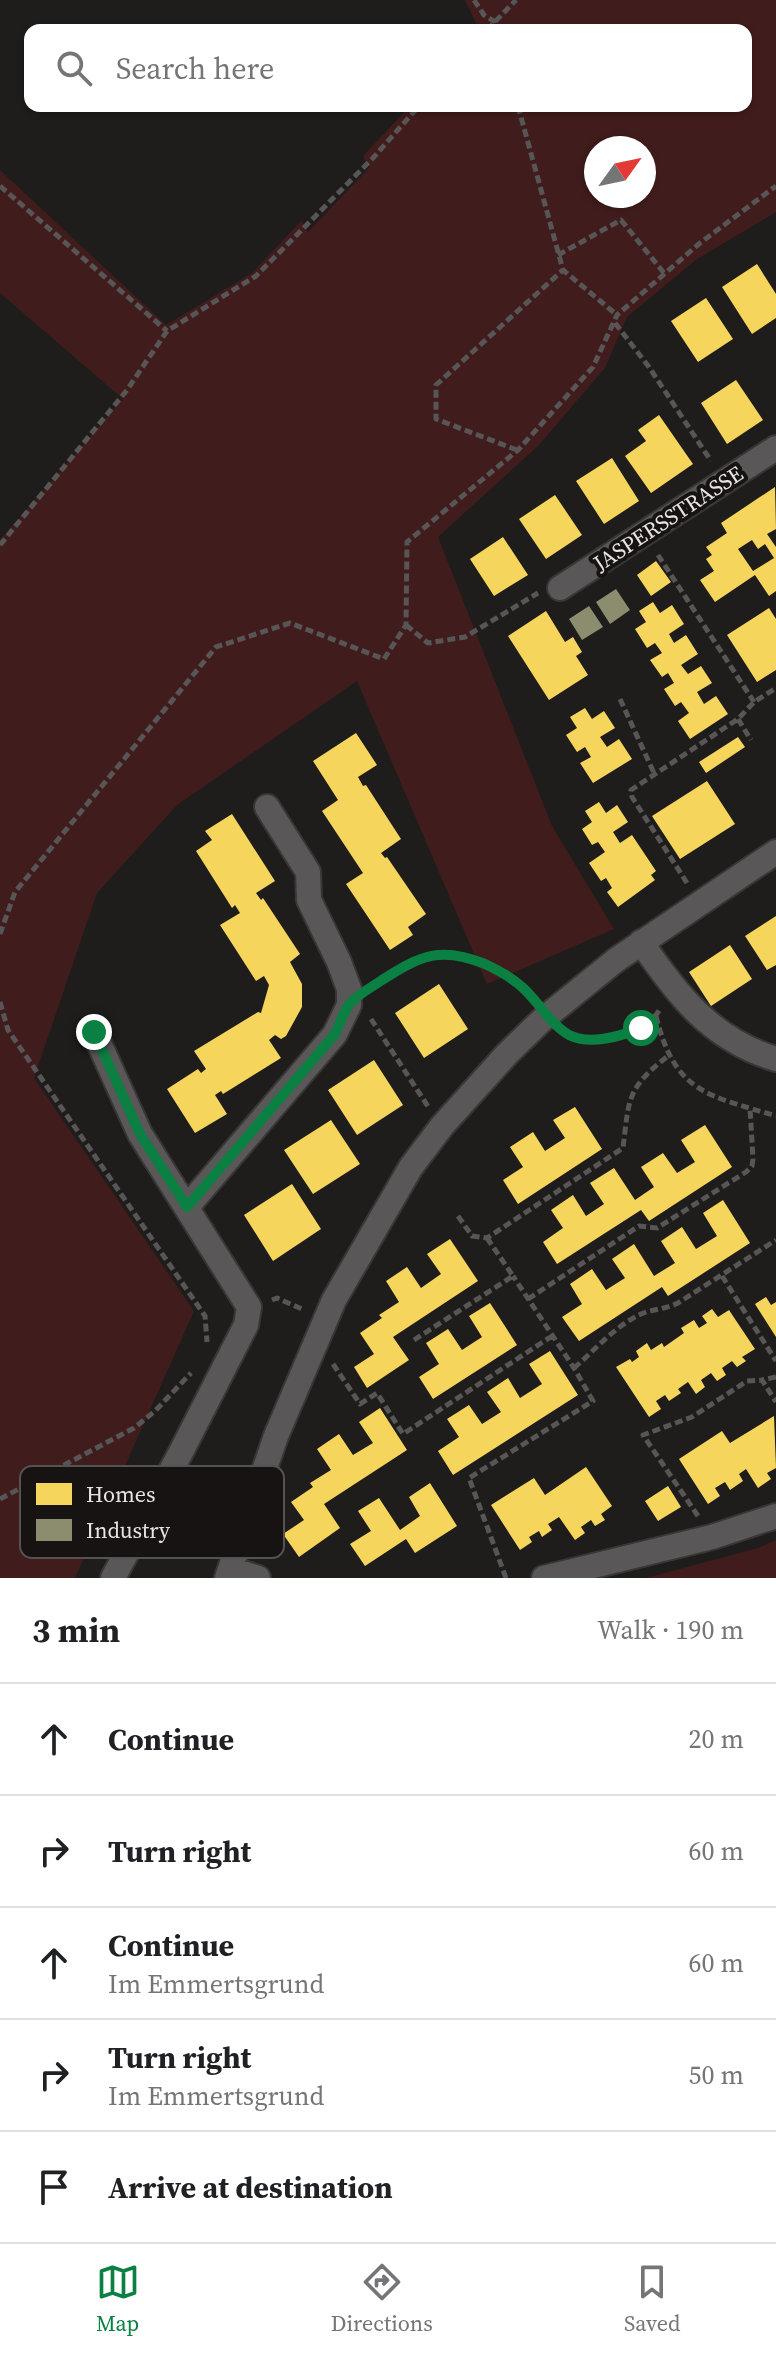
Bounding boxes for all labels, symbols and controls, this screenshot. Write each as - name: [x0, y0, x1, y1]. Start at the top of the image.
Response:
- search box: [24, 24, 752, 112]
- icon: search: [52, 46, 96, 90]
- text: Search here: [116, 48, 274, 89]
- north arrow: [584, 136, 656, 208]
- street label: JASPERSSTRASSE: [586, 458, 749, 578]
- route start: [623, 1010, 659, 1046]
- route end: [76, 1014, 112, 1050]
- legend: [20, 1466, 284, 1558]
- text: Homes: [86, 1479, 156, 1509]
- text: Industry: [86, 1515, 171, 1545]
- text: 3 min: [32, 1607, 120, 1653]
- text: Walk · 190 m: [597, 1612, 744, 1648]
- icon: ahead: [32, 1717, 76, 1761]
- text: Continue: [108, 1719, 234, 1760]
- text: 20 m: [689, 1721, 744, 1757]
- icon: right: [32, 1829, 76, 1873]
- text: Turn right: [108, 1831, 251, 1872]
- text: 60 m: [689, 1833, 744, 1869]
- text: Continue: [108, 1925, 234, 1966]
- icon: ahead: [32, 1941, 76, 1985]
- text: 60 m: [689, 1945, 744, 1981]
- text: Im Emmertsgrund: [108, 1966, 324, 2002]
- text: Turn right: [108, 2037, 251, 2078]
- icon: right: [32, 2053, 76, 2097]
- text: 50 m: [689, 2057, 744, 2093]
- text: Im Emmertsgrund: [108, 2078, 324, 2114]
- icon: arrive: [32, 2165, 76, 2209]
- text: Arrive at destination: [108, 2167, 393, 2208]
- tab: Map: [96, 2260, 140, 2338]
- tab: Directions: [331, 2260, 433, 2338]
- tab: Saved: [624, 2260, 680, 2338]

